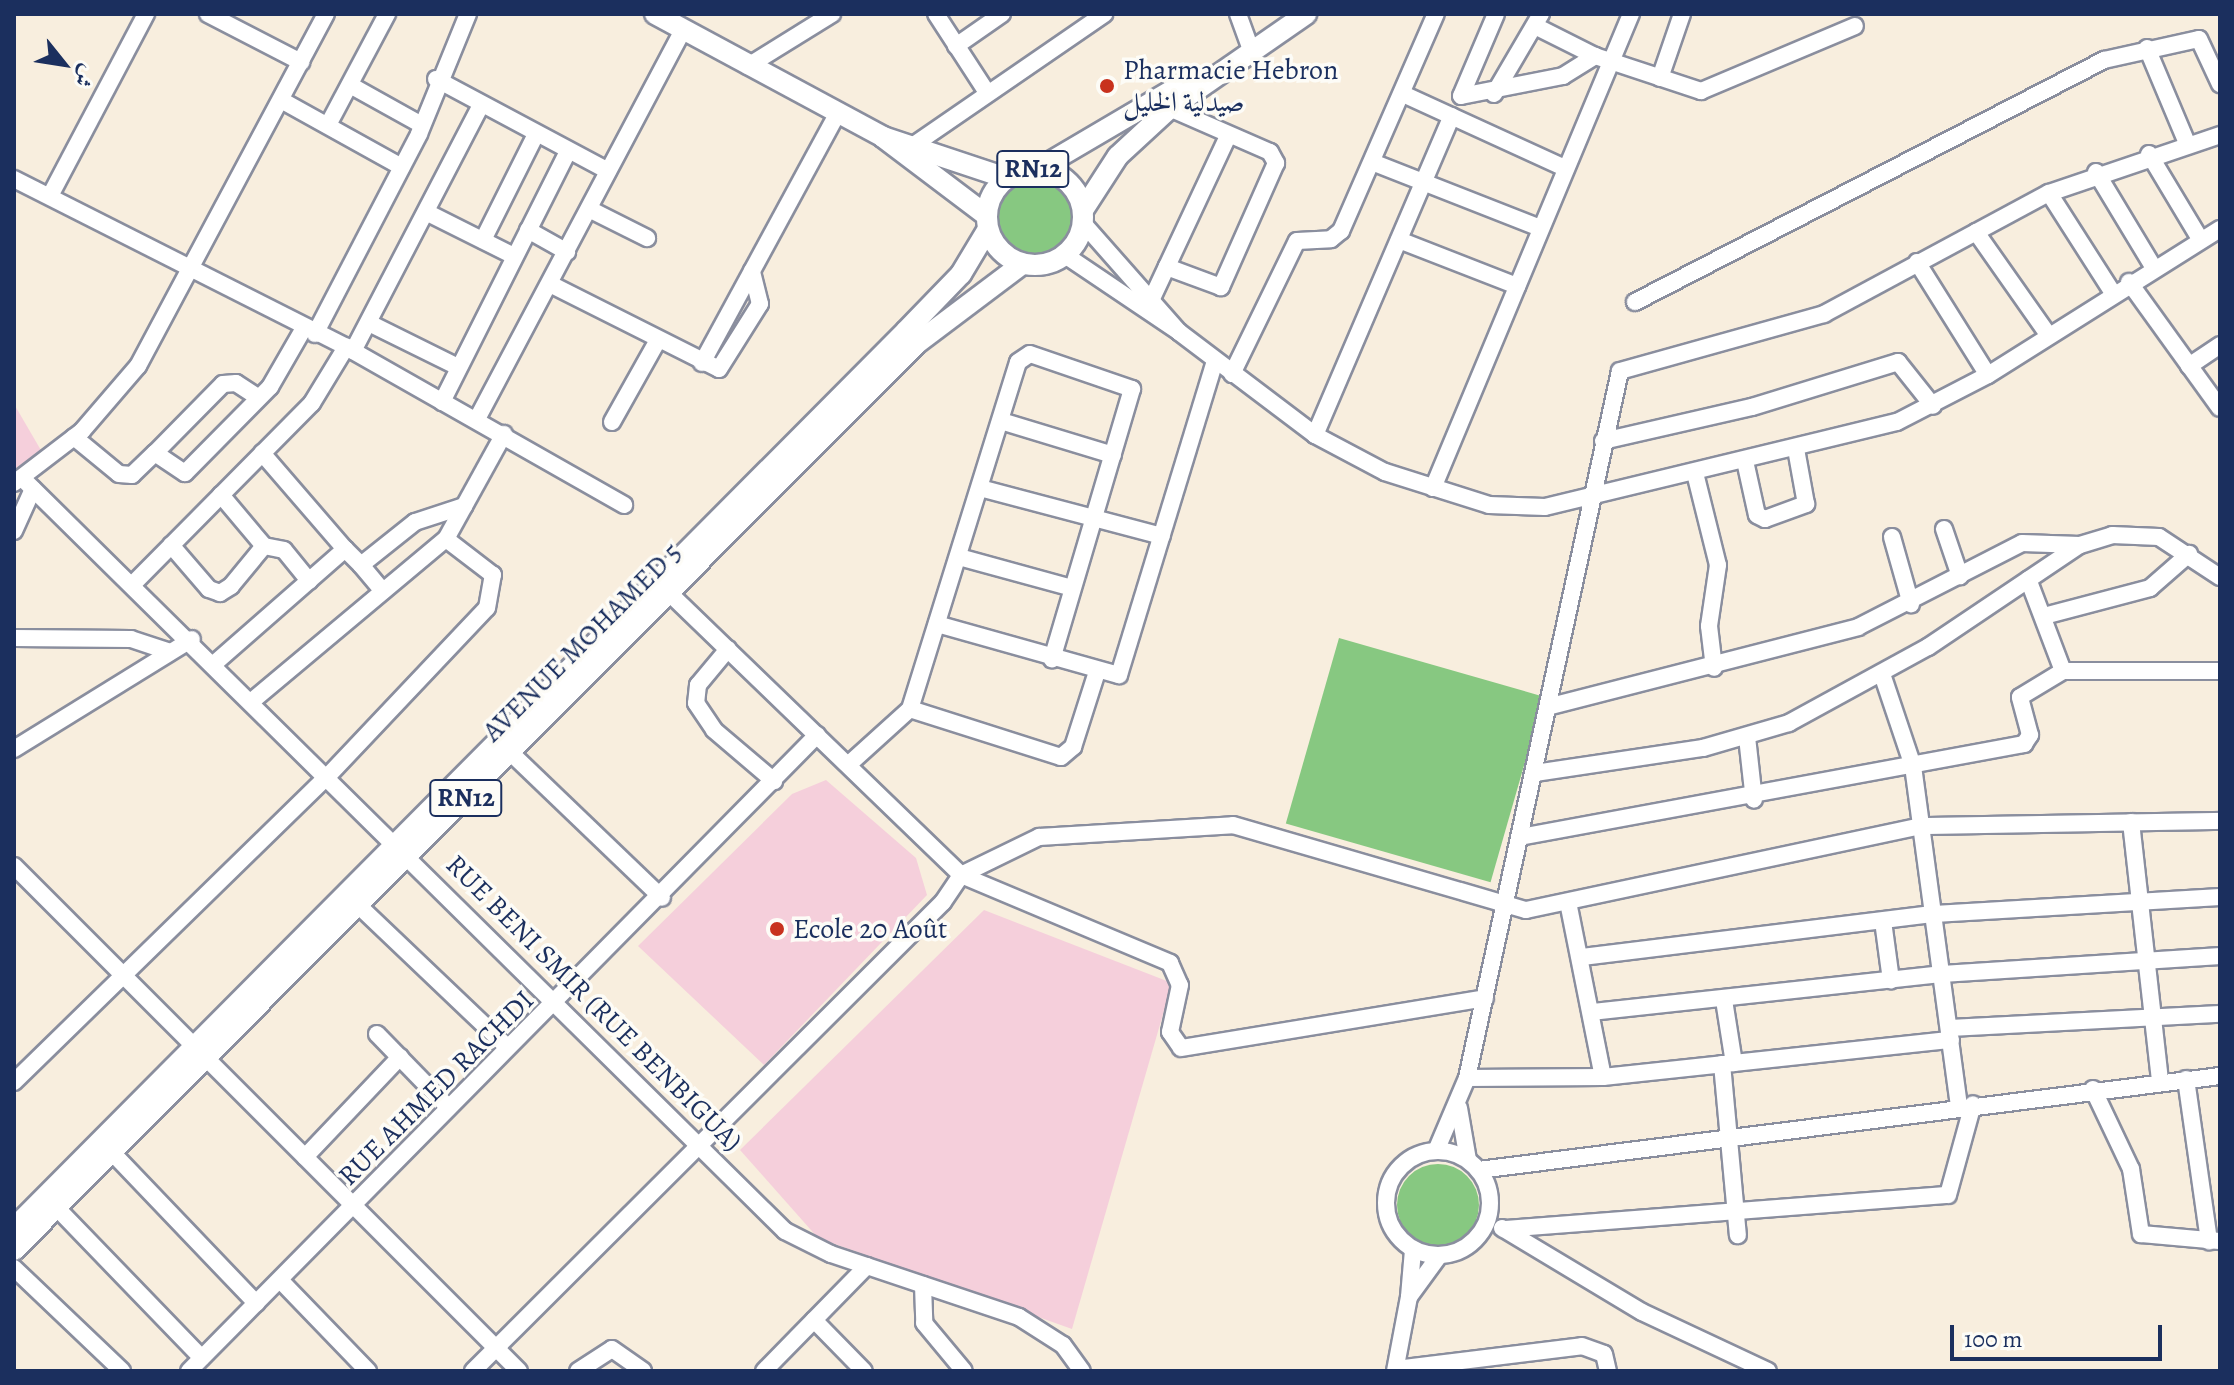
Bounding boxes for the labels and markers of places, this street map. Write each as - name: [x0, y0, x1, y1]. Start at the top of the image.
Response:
- place label: Pharmacie Hebron صيدلية الخليل: [1123, 53, 1338, 119]
- marker: Pharmacie Hebron صيدلية الخليل: [1098, 77, 1116, 95]
- place label: Ecole 20 Août: [793, 912, 947, 946]
- marker: Ecole 20 Août: [768, 920, 786, 938]

